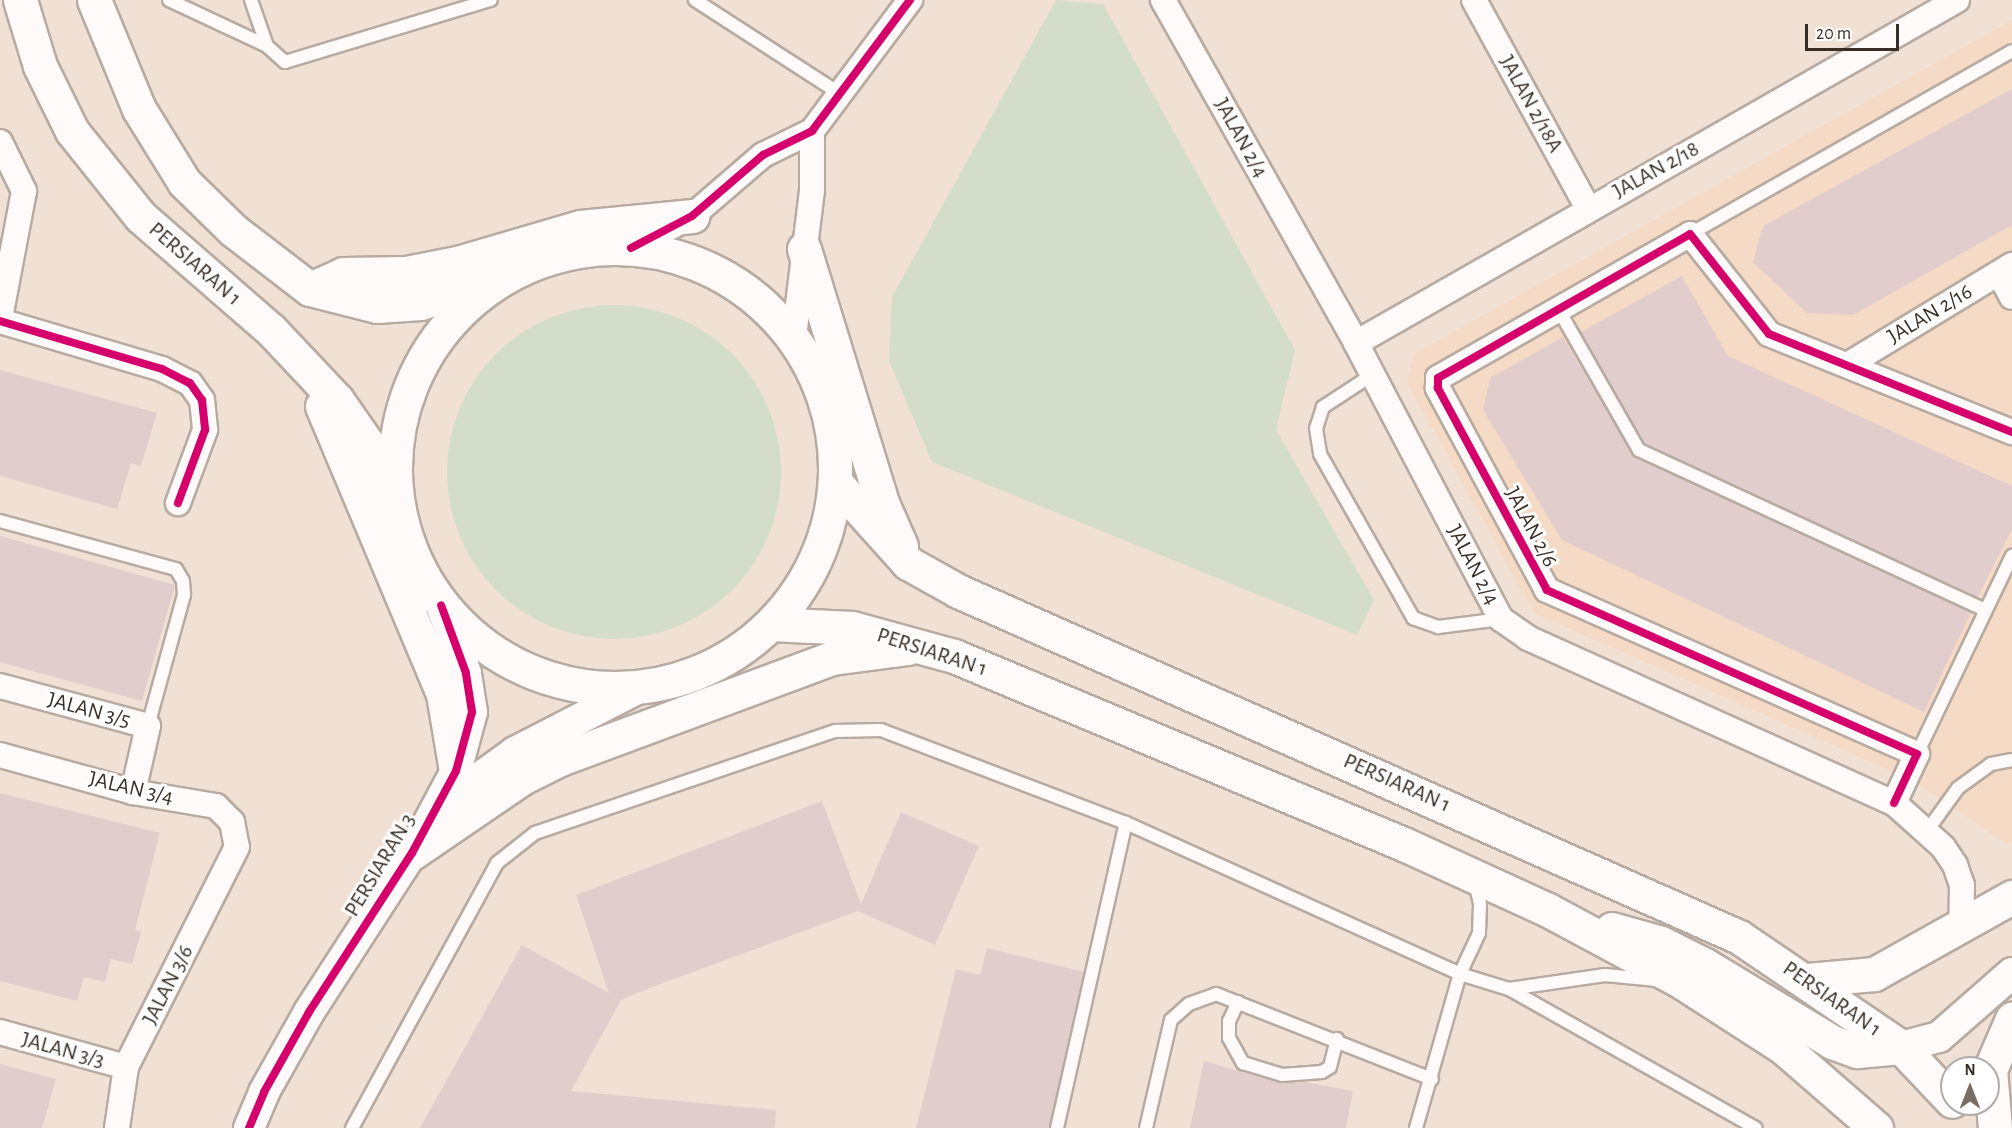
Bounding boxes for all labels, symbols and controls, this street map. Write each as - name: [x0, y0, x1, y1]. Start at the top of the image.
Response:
- scale bar: [1808, 12, 1902, 50]
- text: 20 m: [1816, 25, 1851, 43]
- street label: JALAN 2/18A: [1493, 51, 1569, 157]
- street label: JALAN 2/4: [1208, 94, 1274, 182]
- street label: JALAN 2/18: [1608, 136, 1704, 204]
- street label: PERSIARAN 1: [143, 217, 247, 311]
- street label: JALAN 2/16: [1883, 278, 1977, 350]
- street label: JALAN 2/6: [1499, 483, 1563, 571]
- street label: JALAN 2/4: [1441, 520, 1505, 610]
- street label: PERSIARAN 1: [874, 622, 990, 682]
- street label: JALAN 3/5: [45, 686, 133, 734]
- street label: PERSIARAN 1: [1339, 748, 1455, 818]
- street label: JALAN 3/4: [86, 765, 176, 811]
- street label: PERSIARAN 3: [339, 809, 421, 921]
- street label: JALAN 3/6: [137, 941, 199, 1029]
- street label: PERSIARAN 1: [1778, 955, 1886, 1043]
- street label: JALAN 3/3: [19, 1026, 107, 1074]
- north arrow: [1940, 1056, 2000, 1116]
- text: N: [1964, 1062, 1976, 1078]

